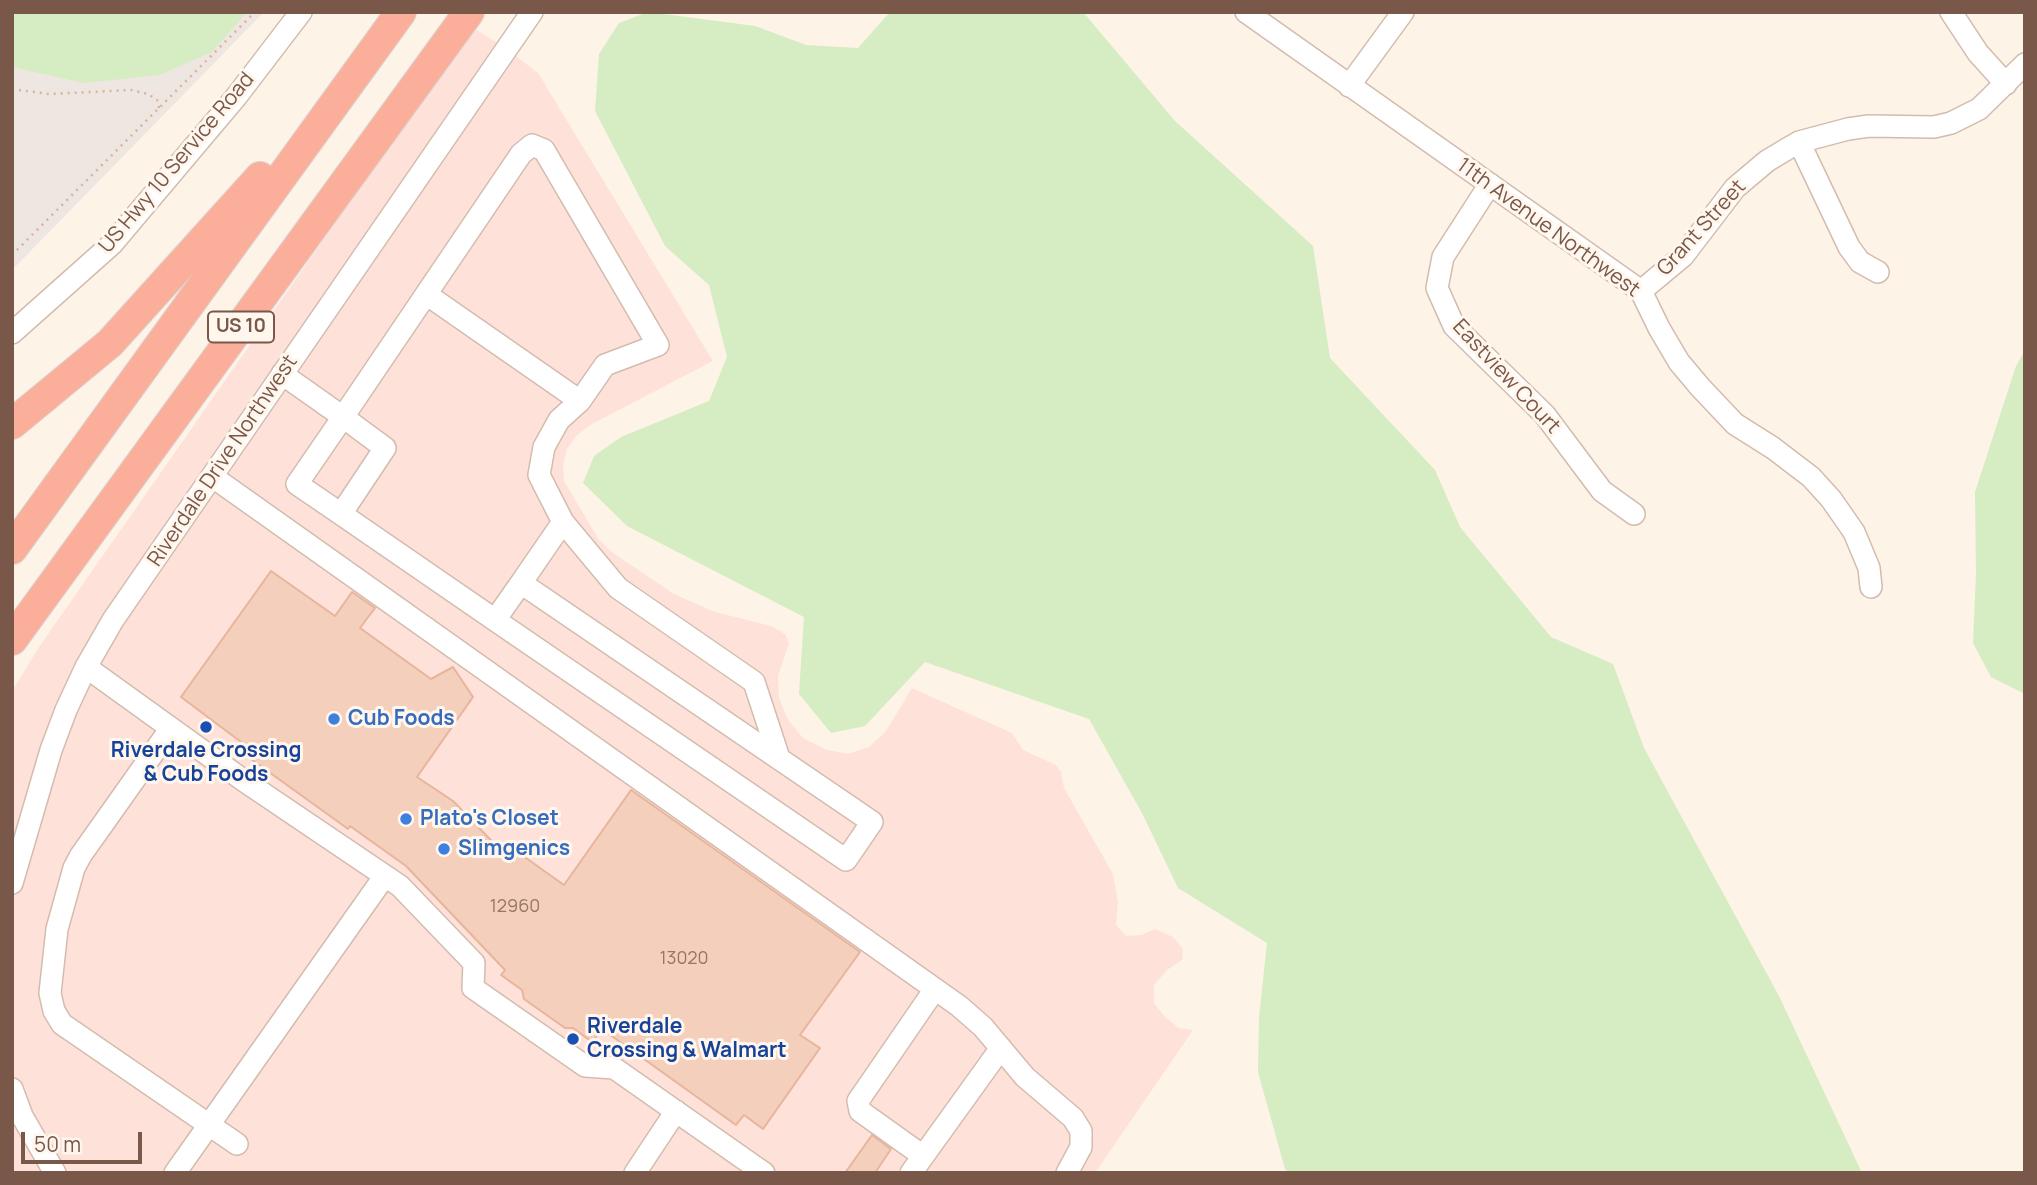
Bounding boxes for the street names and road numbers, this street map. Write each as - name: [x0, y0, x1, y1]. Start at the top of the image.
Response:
- street label: US Hwy 10 Service Road: [94, 68, 260, 258]
- street label: 11th Avenue Northwest: [1452, 153, 1644, 303]
- street label: Grant Street: [1652, 175, 1752, 281]
- road number: US 10: [208, 312, 274, 342]
- street label: Eastview Court: [1447, 315, 1565, 439]
- street label: Riverdale Drive Northwest: [143, 351, 303, 571]

